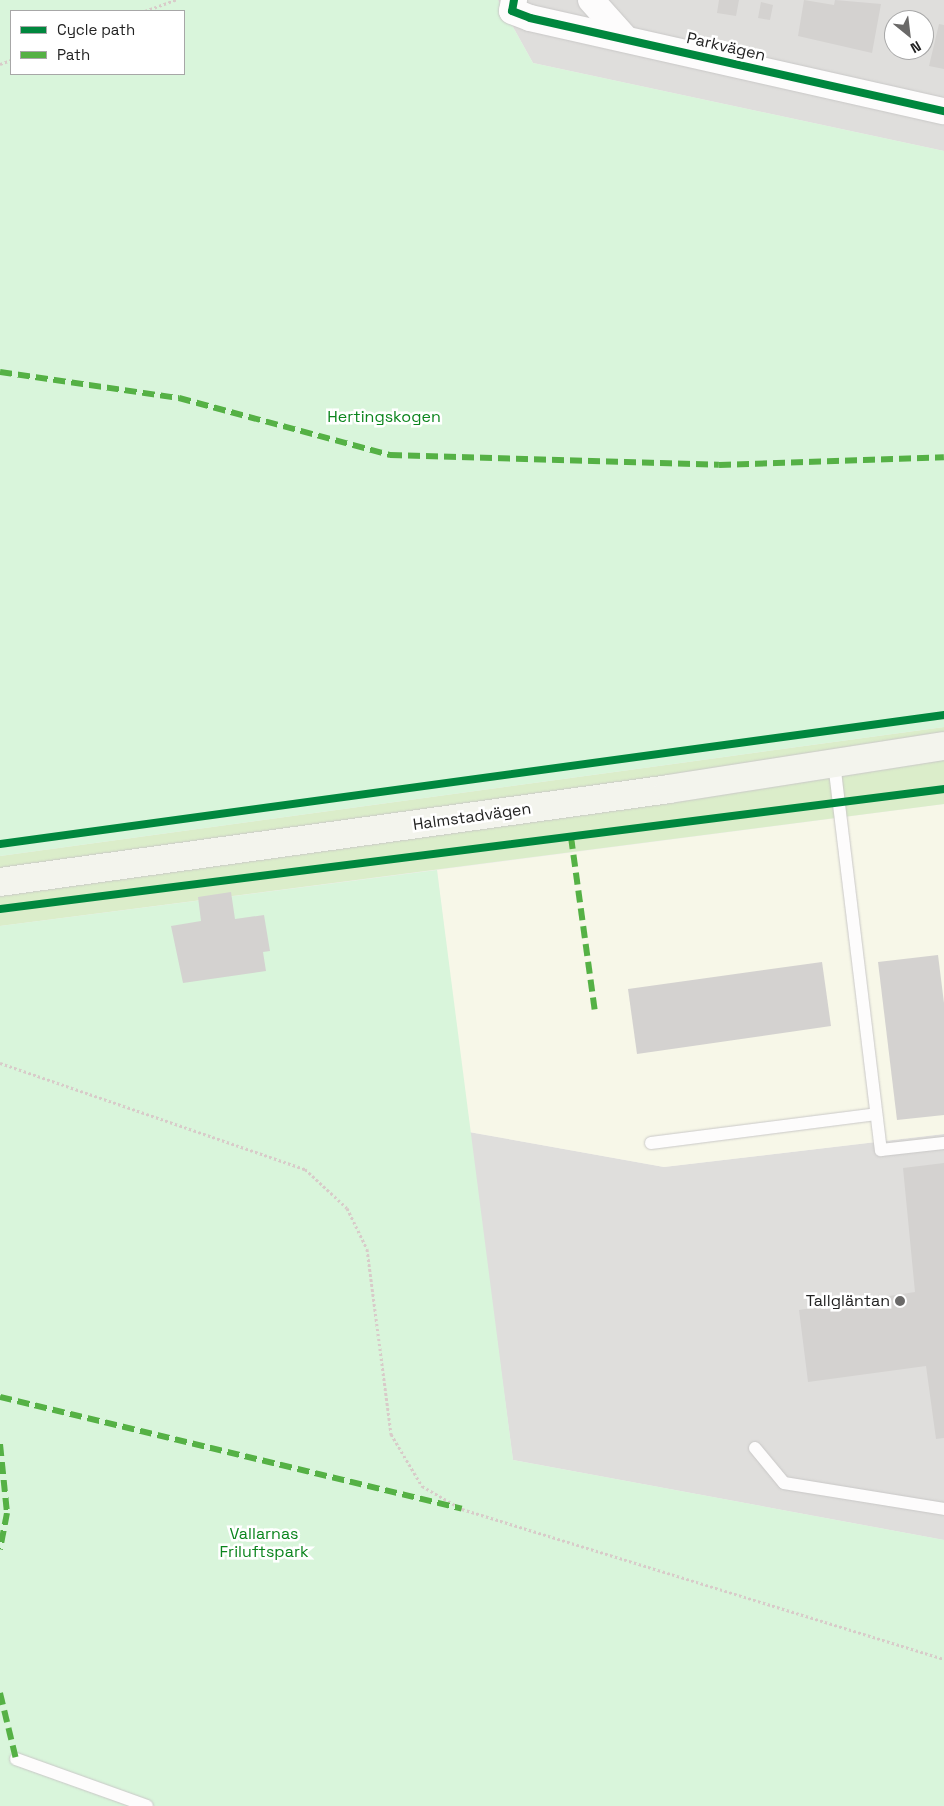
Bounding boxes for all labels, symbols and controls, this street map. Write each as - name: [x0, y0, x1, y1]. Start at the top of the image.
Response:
- legend: [10, 10, 185, 75]
- north arrow: [884, 10, 934, 60]
- text: Cycle path: [57, 20, 135, 39]
- street label: Parkvägen: [685, 29, 767, 65]
- text: N: [907, 37, 924, 57]
- text: Path: [57, 45, 90, 64]
- park label: Hertingskogen: [327, 407, 441, 427]
- street label: Halmstadvägen: [412, 799, 532, 835]
- place label: Tallgläntan: [806, 1291, 890, 1311]
- marker: Tallgläntan: [894, 1295, 906, 1307]
- park label: Vallarnas Friluftspark: [219, 1524, 309, 1562]

